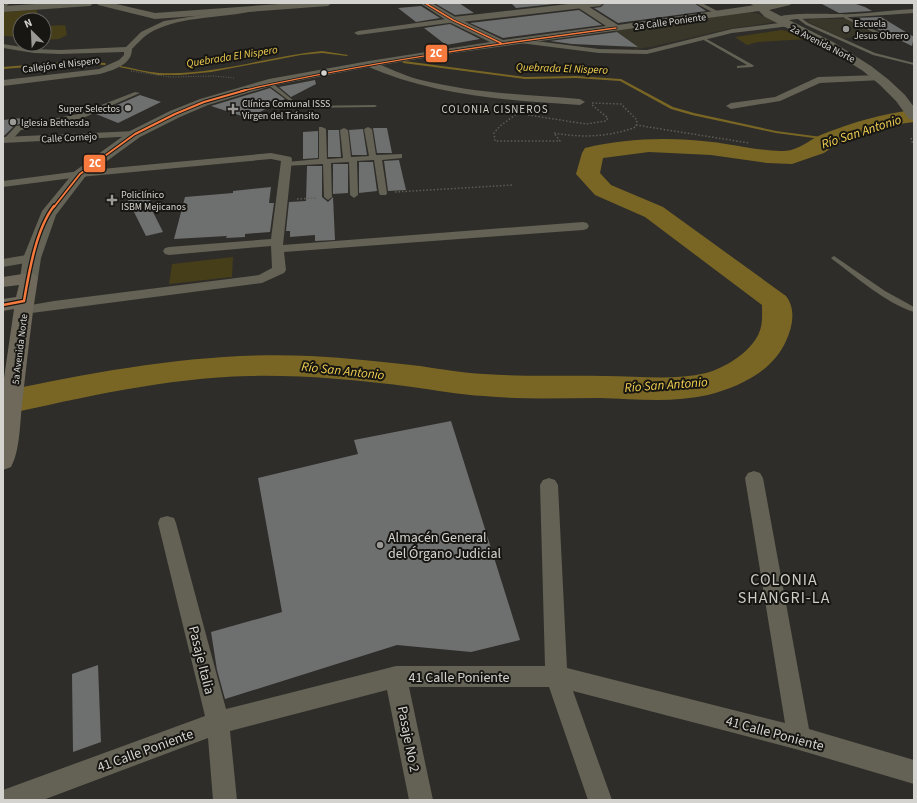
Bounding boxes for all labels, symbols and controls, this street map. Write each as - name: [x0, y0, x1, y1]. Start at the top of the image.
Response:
- street label: 2a Calle Poniente: [633, 10, 707, 34]
- north arrow: [12, 12, 52, 52]
- text: N: [22, 15, 35, 32]
- place label: Escuela Jesus Obrero: [854, 17, 909, 43]
- street label: 2a Avenida Norte: [788, 22, 857, 66]
- marker: Escuela Jesus Obrero: [841, 24, 851, 34]
- water label: Quebrada El Nispero: [185, 42, 279, 71]
- line badge: 2C: [425, 44, 448, 63]
- text: 2C: [430, 46, 443, 61]
- street label: Callejón el Nispero: [22, 53, 101, 77]
- water label: Quebrada El Nispero: [516, 59, 609, 78]
- unlabelled marker: [319, 68, 329, 78]
- place label: Clínica Comunal ISSS Virgen del Tránsito: [242, 97, 330, 123]
- place label: Super Selectos: [58, 102, 120, 116]
- district label: COLONIA CISNEROS: [441, 102, 549, 117]
- marker: Super Selectos: [123, 103, 133, 113]
- marker: Clínica Comunal ISSS Virgen del Tránsito: [227, 103, 239, 115]
- water label: Río San Antonio: [819, 110, 904, 153]
- place label: Iglesia Bethesda: [21, 116, 89, 130]
- marker: Iglesia Bethesda: [8, 117, 18, 127]
- street label: Calle Cornejo: [41, 130, 97, 146]
- line badge: 2C: [83, 154, 106, 173]
- text: 2C: [89, 156, 102, 171]
- place label: Policlínico ISBM Mejicanos: [121, 188, 186, 214]
- marker: Policlínico ISBM Mejicanos: [106, 194, 118, 206]
- street label: 5a Avenida Norte: [9, 313, 31, 385]
- water label: Río San Antonio: [301, 358, 386, 384]
- water label: Río San Antonio: [624, 373, 709, 397]
- place label: Almacén General del Órgano Judicial: [388, 528, 501, 564]
- marker: Almacén General del Órgano Judicial: [375, 540, 385, 550]
- district label: COLONIA SHANGRI-LA: [738, 569, 830, 609]
- street label: Pasaje Italia: [183, 624, 219, 697]
- street label: 41 Calle Poniente: [408, 668, 510, 688]
- street label: Pasaje No 2: [392, 704, 424, 774]
- street label: 41 Calle Poniente: [723, 711, 826, 757]
- street label: 41 Calle Poniente: [94, 724, 196, 778]

